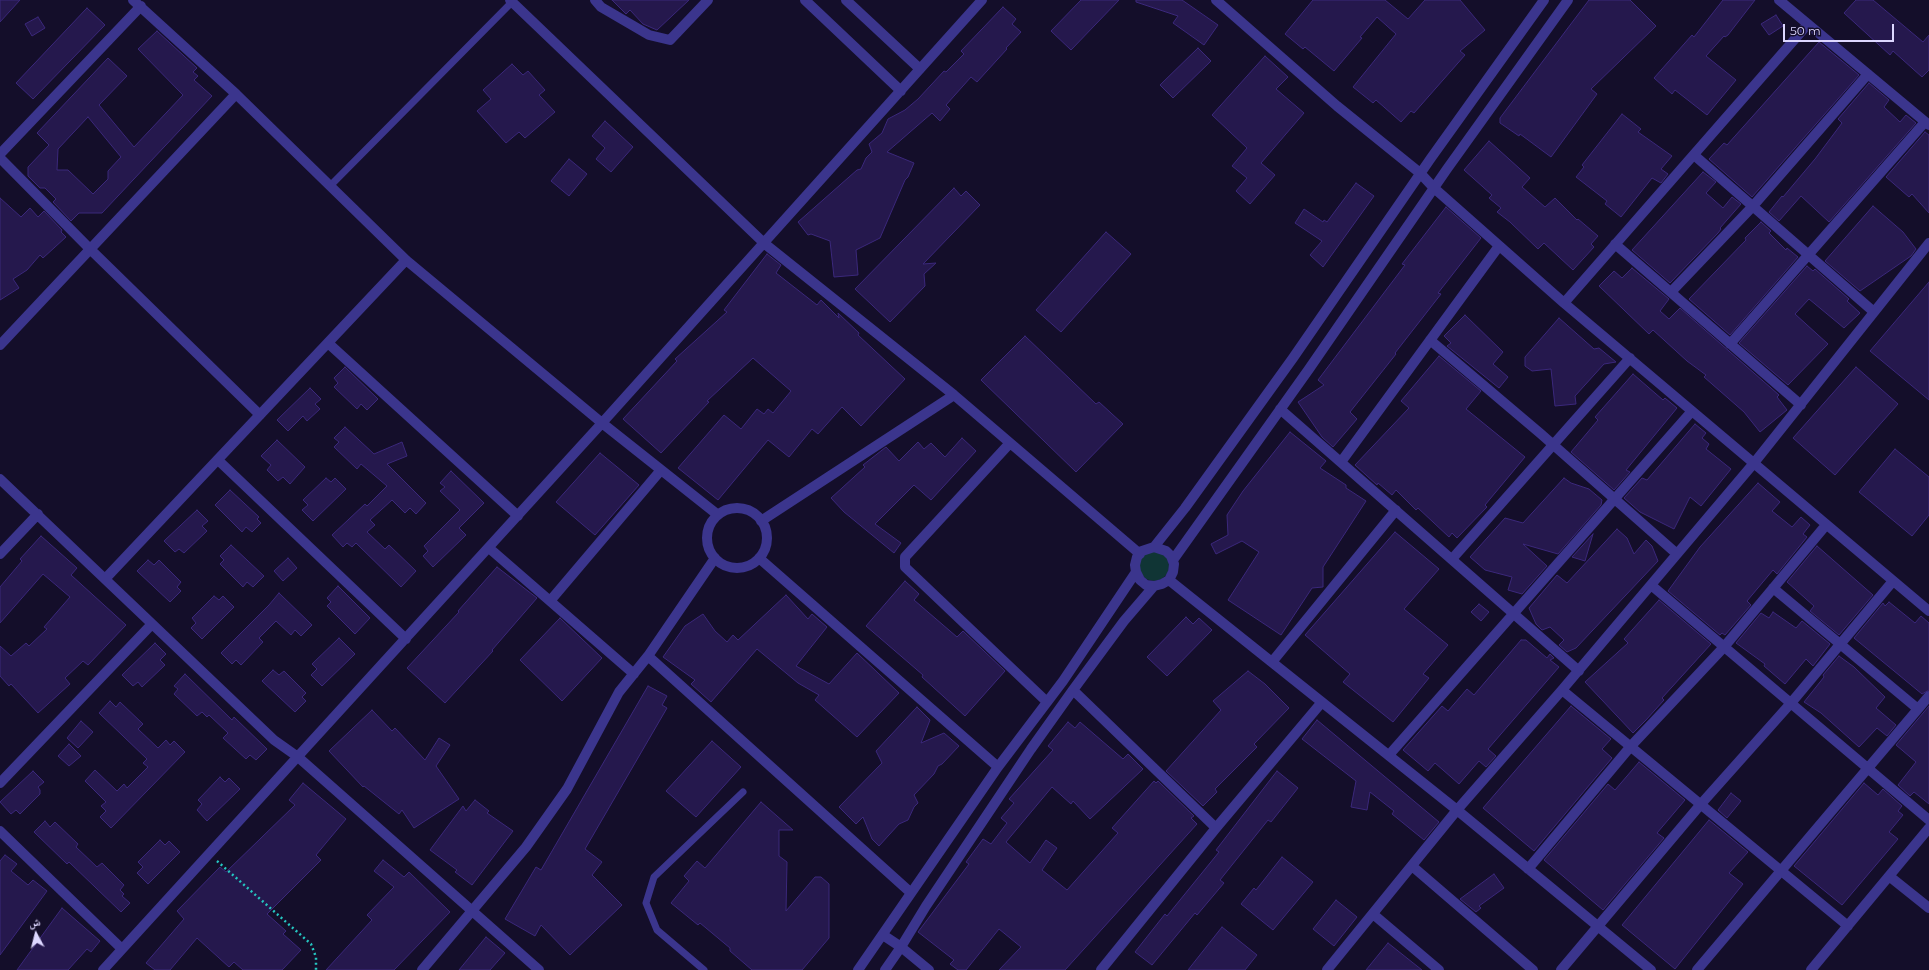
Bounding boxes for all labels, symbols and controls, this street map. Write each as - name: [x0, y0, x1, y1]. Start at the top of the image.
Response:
- scale bar: [1785, 16, 1896, 42]
- text: 50 m: [1790, 23, 1821, 38]
- north arrow: [16, 914, 56, 954]
- text: ش: [28, 914, 41, 930]

